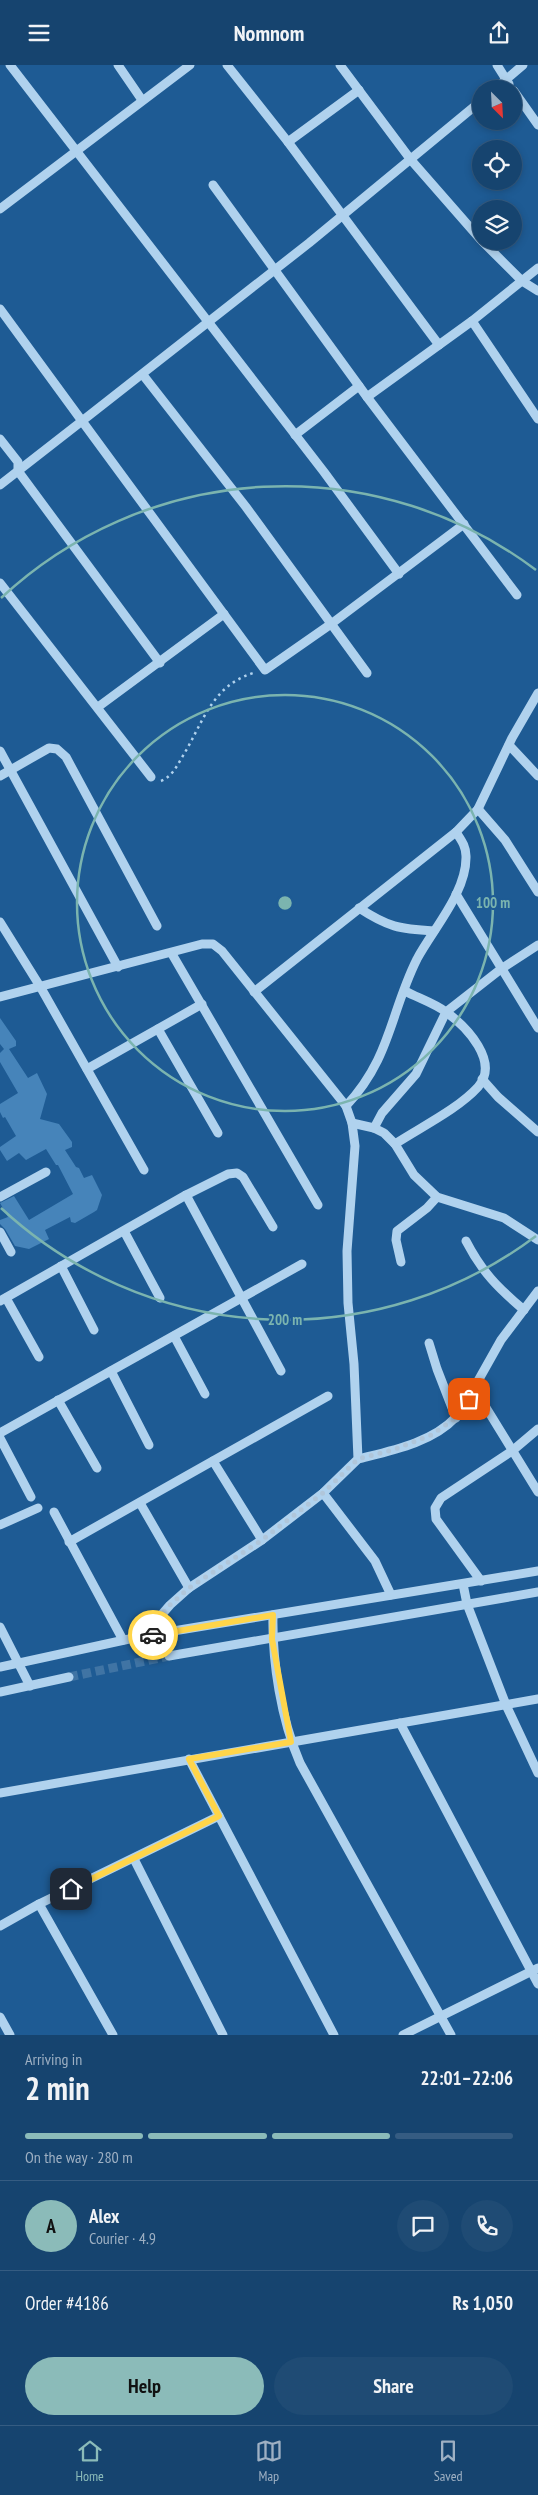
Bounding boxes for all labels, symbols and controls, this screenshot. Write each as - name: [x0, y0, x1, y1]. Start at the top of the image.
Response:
- icon: menu: [25, 19, 53, 47]
- text: Nomnom: [234, 19, 304, 47]
- icon: share: [485, 19, 513, 47]
- north arrow: [472, 80, 522, 130]
- map controls: [472, 80, 522, 250]
- button: locate: [472, 140, 522, 190]
- button: layers: [472, 200, 522, 250]
- text: 100 m: [476, 893, 510, 912]
- centre of rings: [276, 894, 294, 912]
- text: 200 m: [268, 1310, 302, 1329]
- pin: [448, 1378, 490, 1420]
- icon: bag: [455, 1385, 483, 1413]
- courier: [128, 1610, 178, 1660]
- icon: car: [139, 1621, 167, 1649]
- pin: [50, 1868, 92, 1910]
- icon: home: [57, 1875, 85, 1903]
- text: Arriving in: [25, 2049, 82, 2069]
- text: 22:01–22:06: [420, 2066, 513, 2090]
- text: 2 min: [25, 2067, 90, 2109]
- text: On the way · 280 m: [25, 2147, 133, 2167]
- button: chat: [397, 2200, 449, 2252]
- button: phone: [461, 2200, 513, 2252]
- text: Alex: [89, 2204, 119, 2228]
- text: A: [46, 2214, 56, 2238]
- text: Courier · 4.9: [89, 2228, 156, 2248]
- text: Order #4186: [25, 2291, 109, 2315]
- text: Rs 1,050: [452, 2291, 513, 2315]
- button: Help: [25, 2357, 264, 2415]
- button: Share: [274, 2357, 513, 2415]
- tab: Home: [75, 2437, 104, 2485]
- tab: Map: [255, 2437, 283, 2485]
- tab: Saved: [434, 2437, 463, 2485]

